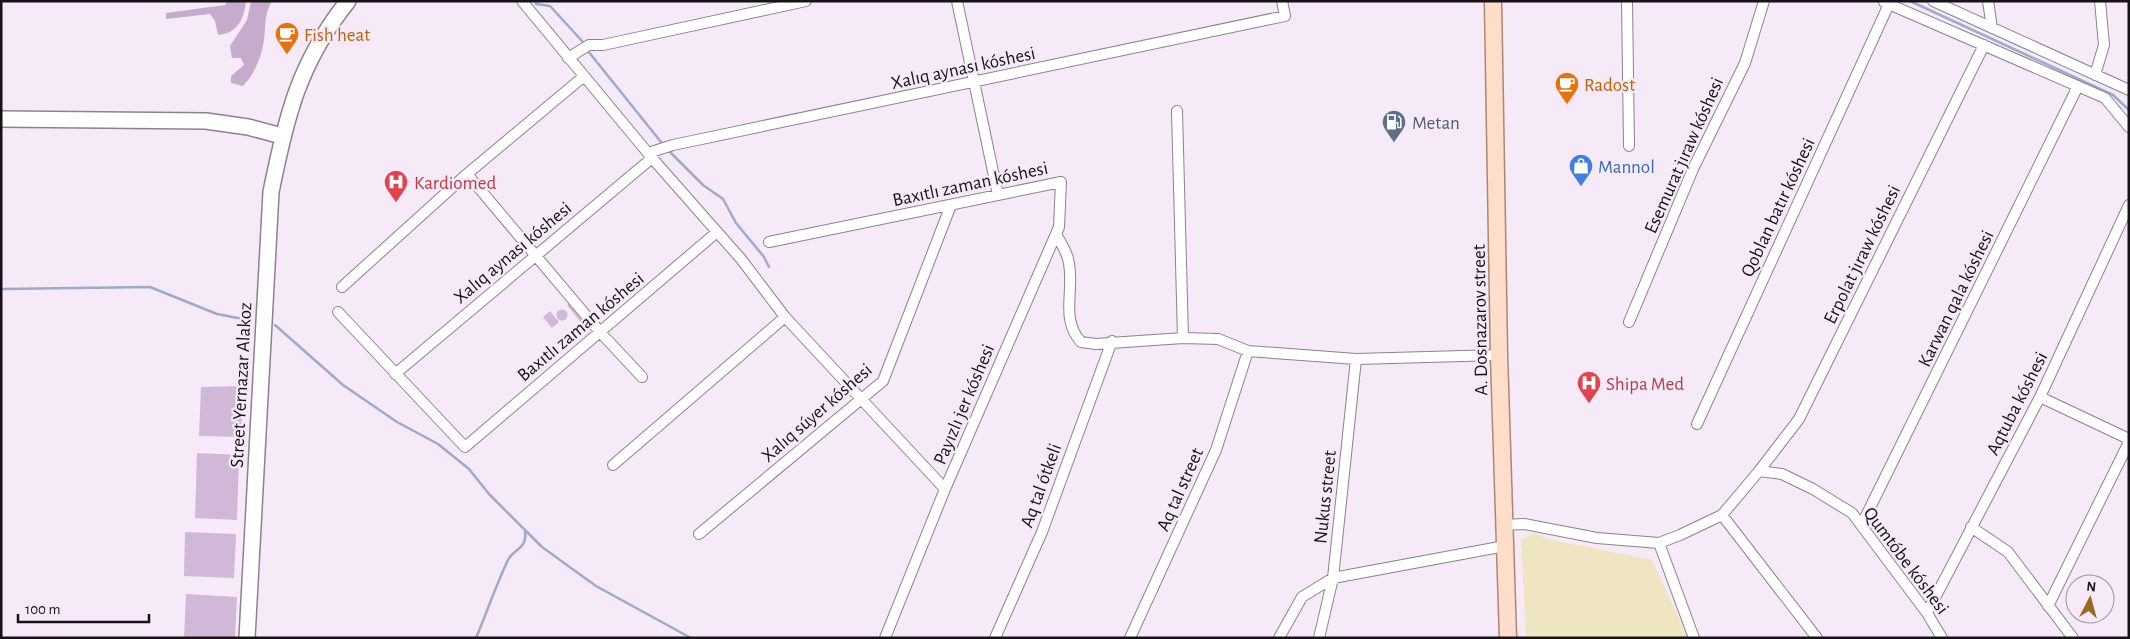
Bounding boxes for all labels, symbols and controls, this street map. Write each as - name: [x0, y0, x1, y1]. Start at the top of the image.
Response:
- cafe icon: Fish heat: [274, 21, 300, 55]
- place label: Fish heat: [304, 26, 370, 45]
- street label: Xalıq aynası kóshesi: [889, 44, 1037, 93]
- cafe icon: Radost: [1554, 71, 1580, 105]
- street label: Esemurat jıraw kóshesi: [1641, 75, 1727, 236]
- place label: Radost: [1584, 76, 1635, 95]
- fuel station icon: Metan: [1381, 109, 1407, 143]
- place label: Metan: [1412, 114, 1460, 133]
- street label: Qoblan batır kóshesi: [1738, 135, 1819, 280]
- shop icon: Mannol: [1568, 153, 1594, 187]
- place label: Mannol: [1598, 158, 1655, 177]
- street label: Baxıtlı zaman kóshesi: [891, 159, 1050, 210]
- hospital icon: Kardiomed: [383, 169, 409, 203]
- place label: Kardiomed: [414, 174, 496, 193]
- street label: Erpolat jıraw kóshesi: [1821, 182, 1904, 327]
- street label: Xalıq aynası kóshesi: [451, 199, 575, 308]
- street label: Karwan qala kóshesi: [1915, 227, 1998, 370]
- street label: A. Dosnazarov street: [1470, 244, 1491, 396]
- street label: Baxıtlı zaman kóshesi: [514, 269, 648, 385]
- street label: Street Yernazar Alakoz: [228, 302, 255, 468]
- street label: Payızlı jer kóshesi: [930, 342, 998, 468]
- street label: Aqtuba kóshesi: [1983, 349, 2051, 458]
- street label: Xalıq súyer kóshesi: [758, 360, 876, 466]
- hospital icon: Shipa Med: [1576, 370, 1602, 404]
- place label: Shipa Med: [1606, 375, 1684, 394]
- street label: Aq tal ótkeli: [1017, 441, 1065, 530]
- street label: Aq tal street: [1154, 445, 1207, 534]
- street label: Nukus street: [1311, 450, 1340, 545]
- street label: Qumtóbe kóshesi: [1860, 504, 1952, 618]
- north arrow: [2065, 574, 2115, 624]
- text: N: [2086, 580, 2097, 595]
- scale bar: [18, 592, 149, 624]
- text: 100 m: [25, 602, 60, 617]

